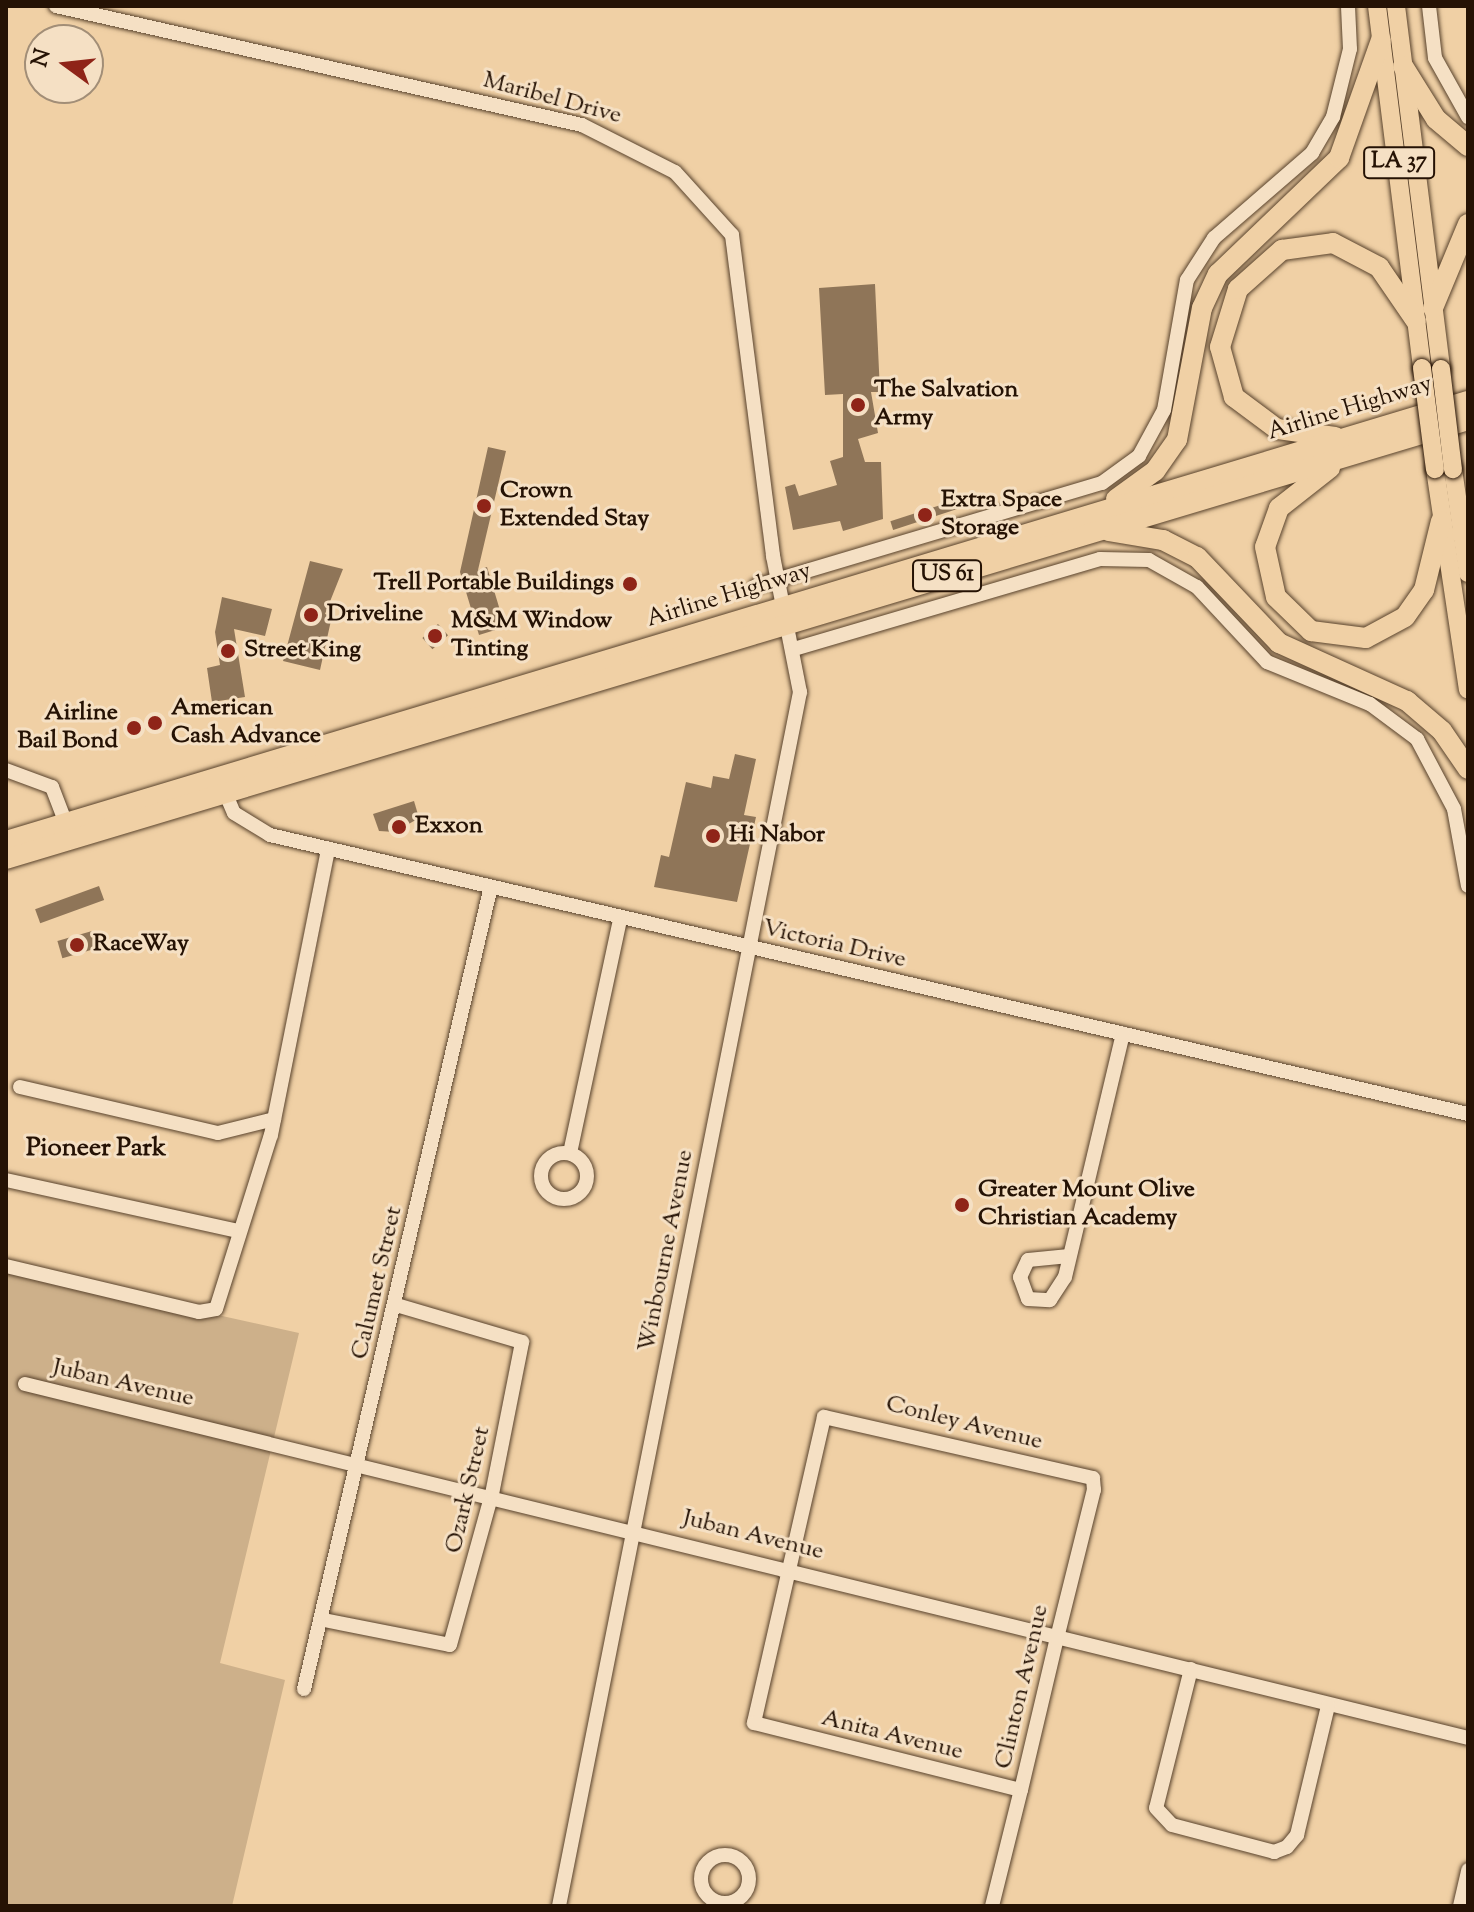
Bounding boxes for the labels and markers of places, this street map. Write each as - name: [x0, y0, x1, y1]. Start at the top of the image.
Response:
- place label: The Salvation Army: [874, 377, 1018, 433]
- marker: The Salvation Army: [849, 396, 867, 414]
- place label: Crown Extended Stay: [500, 478, 649, 534]
- place label: Extra Space Storage: [941, 487, 1062, 543]
- marker: Crown Extended Stay: [475, 497, 493, 515]
- marker: Extra Space Storage: [916, 506, 934, 524]
- place label: Trell Portable Buildings: [374, 570, 614, 598]
- marker: Trell Portable Buildings: [621, 575, 639, 593]
- place label: Driveline: [327, 601, 423, 629]
- marker: Driveline: [302, 606, 320, 624]
- place label: M&M Window Tinting: [451, 608, 612, 664]
- marker: M&M Window Tinting: [426, 627, 444, 645]
- place label: Street King: [244, 637, 361, 665]
- marker: Street King: [219, 642, 237, 660]
- place label: American Cash Advance: [171, 695, 321, 751]
- place label: Airline Bail Bond: [17, 700, 118, 756]
- marker: American Cash Advance: [146, 714, 164, 732]
- marker: Airline Bail Bond: [125, 719, 143, 737]
- place label: Exxon: [415, 813, 483, 841]
- marker: Exxon: [390, 818, 408, 836]
- place label: Hi Nabor: [729, 822, 825, 850]
- marker: Hi Nabor: [704, 827, 722, 845]
- place label: RaceWay: [93, 931, 189, 959]
- marker: RaceWay: [68, 936, 86, 954]
- place label: Greater Mount Olive Christian Academy: [978, 1177, 1195, 1233]
- marker: Greater Mount Olive Christian Academy: [953, 1196, 971, 1214]

